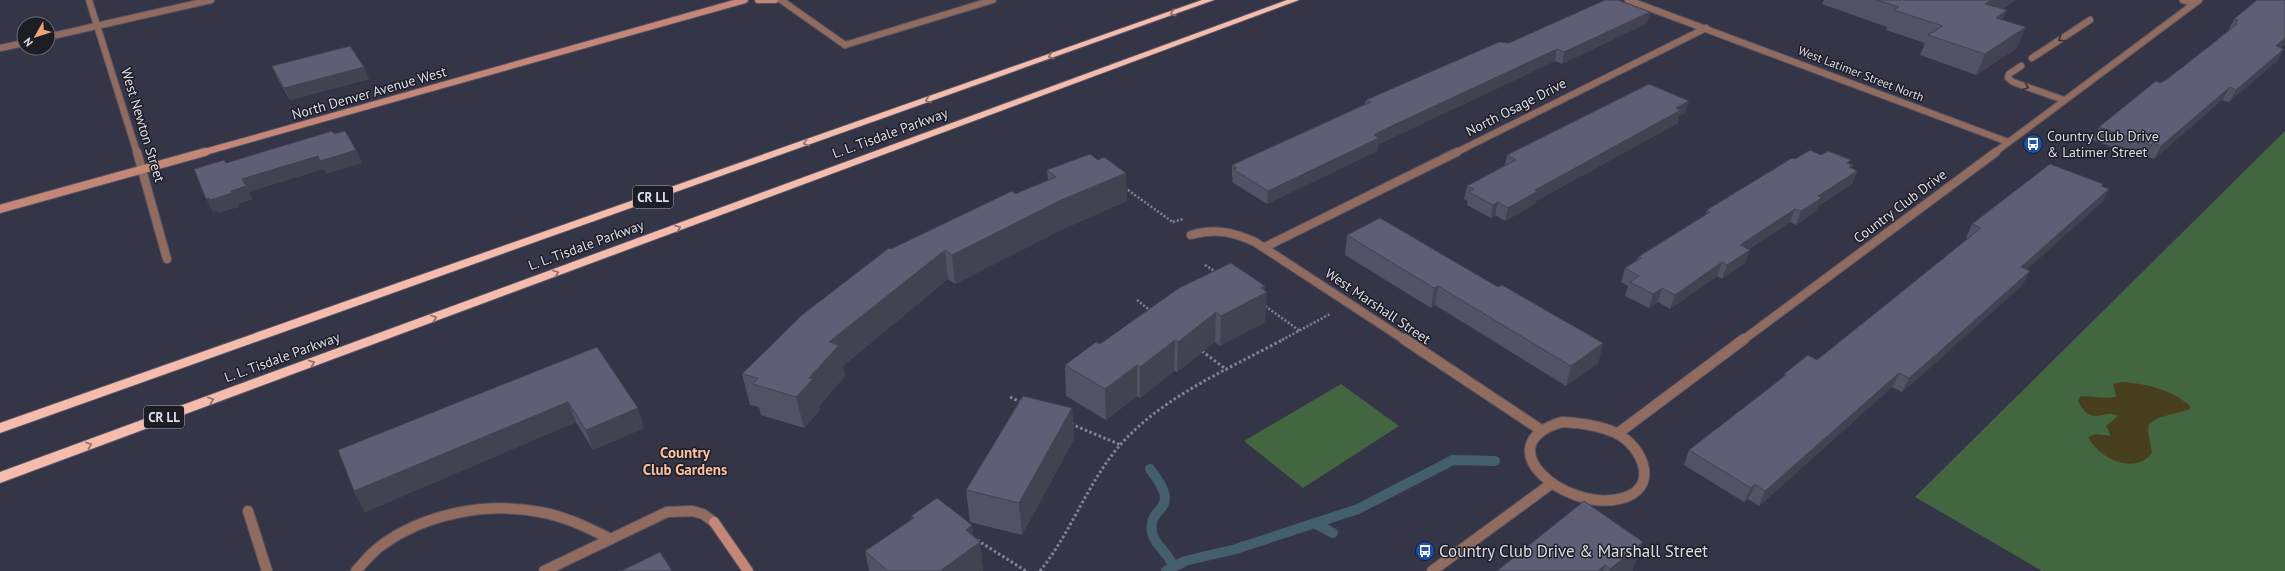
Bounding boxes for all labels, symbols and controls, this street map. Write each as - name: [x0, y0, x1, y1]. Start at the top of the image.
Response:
- one-way arrow: [1170, 8, 1177, 17]
- north arrow: [16, 16, 56, 56]
- one-way arrow: [2058, 34, 2065, 42]
- text: N: [21, 35, 36, 50]
- street label: West Latimer Street North: [1796, 43, 1926, 104]
- one-way arrow: [1047, 52, 1054, 60]
- street label: North Denver Avenue West: [290, 62, 449, 124]
- street label: West Newton Street: [117, 66, 169, 184]
- street label: North Osage Drive: [1463, 74, 1569, 140]
- one-way arrow: [2022, 82, 2029, 91]
- one-way arrow: [925, 95, 932, 103]
- street label: L. L. Tisdale Parkway: [830, 104, 951, 162]
- place label: Country Club Drive & Latimer Street: [2047, 127, 2159, 161]
- bus stop icon: Country Club Drive & Latimer Street: [2022, 133, 2044, 155]
- one-way arrow: [802, 138, 809, 147]
- street label: Country Club Drive: [1850, 165, 1950, 247]
- road number: CR LL: [633, 186, 673, 208]
- street label: L. L. Tisdale Parkway: [526, 216, 647, 274]
- one-way arrow: [674, 224, 681, 232]
- street label: West Marshall Street: [1322, 264, 1434, 348]
- one-way arrow: [552, 269, 559, 277]
- one-way arrow: [430, 314, 437, 322]
- street label: L. L. Tisdale Parkway: [222, 328, 343, 386]
- one-way arrow: [308, 359, 315, 367]
- one-way arrow: [208, 396, 215, 404]
- road number: CR LL: [144, 406, 184, 428]
- one-way arrow: [86, 441, 93, 450]
- district label: Country Club Gardens: [643, 443, 727, 479]
- bus stop icon: Country Club Drive & Marshall Street: [1414, 540, 1436, 562]
- place label: Country Club Drive & Marshall Street: [1439, 540, 1708, 562]

